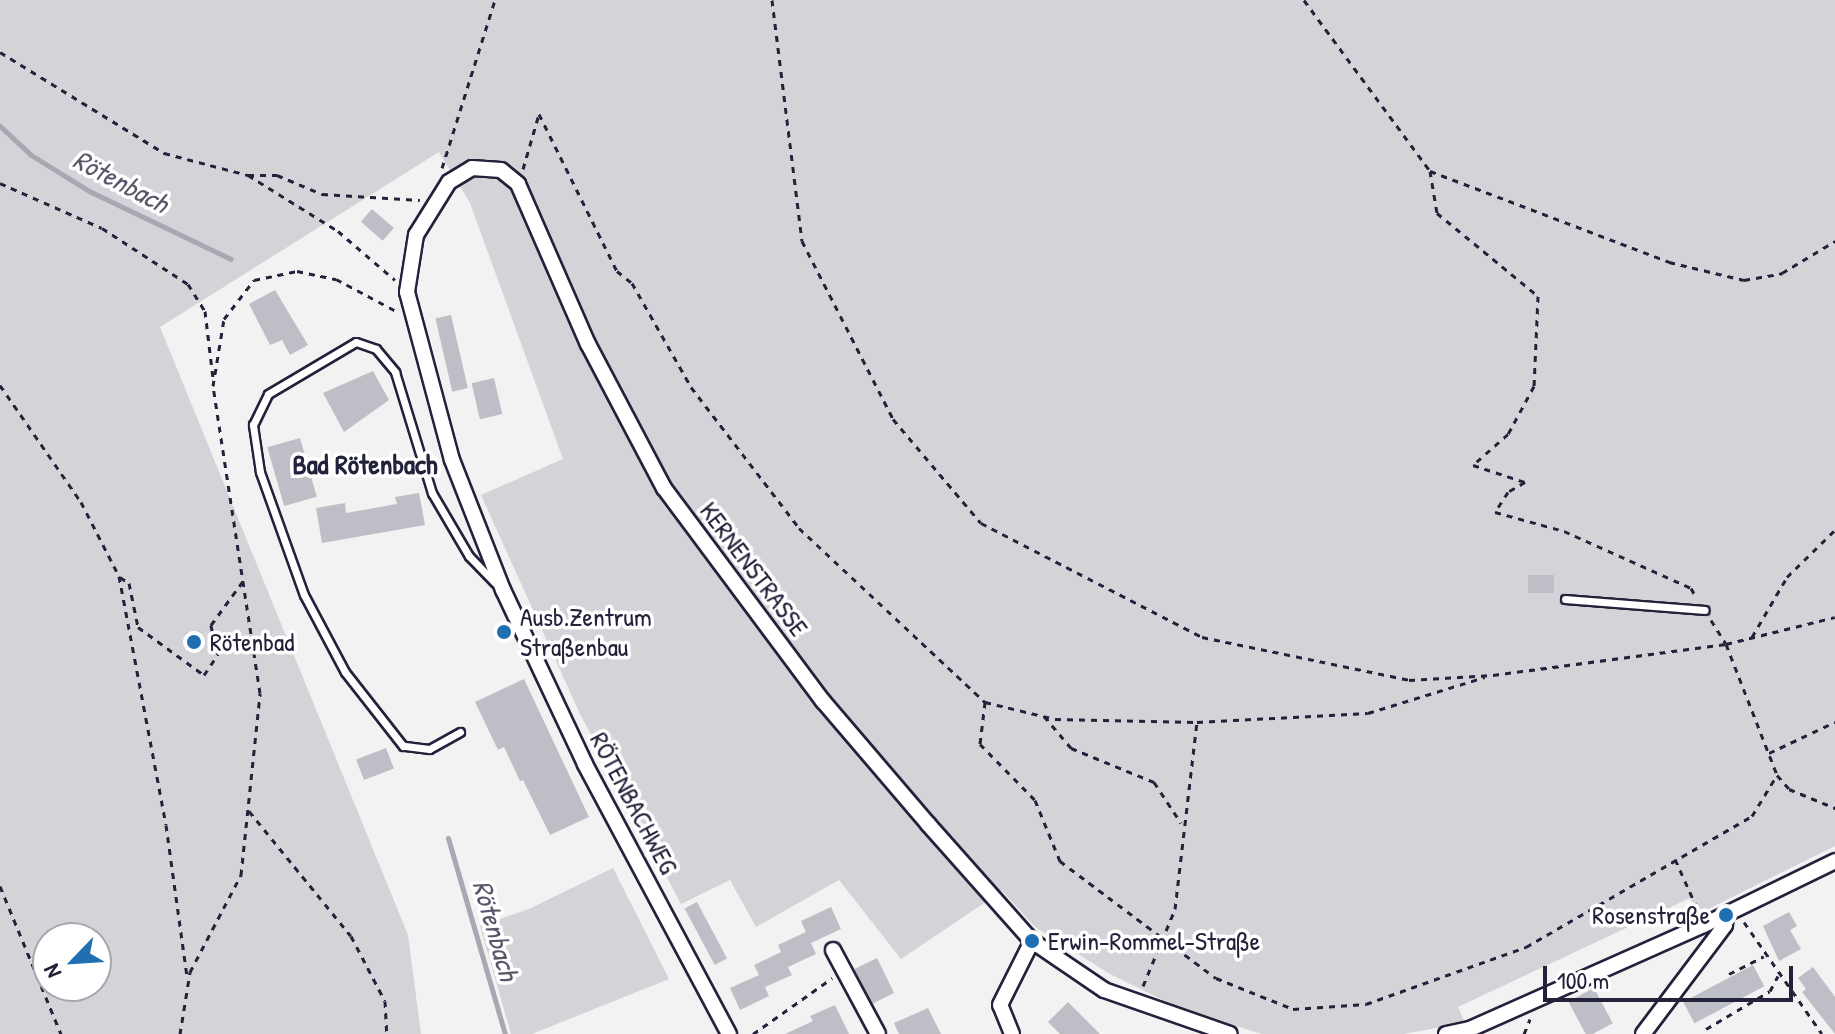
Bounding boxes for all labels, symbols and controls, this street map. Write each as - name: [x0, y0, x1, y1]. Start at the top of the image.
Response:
- water label: Rötenbach: [68, 142, 174, 220]
- district label: Bad Rötenbach: [292, 447, 438, 481]
- street label: KERNENSTRASSE: [693, 496, 815, 642]
- place label: Ausb.Zentrum Straßenbau: [520, 601, 652, 662]
- marker: Ausb.Zentrum Straßenbau: [495, 623, 513, 641]
- place label: Rötenbad: [210, 626, 294, 658]
- marker: Rötenbad: [185, 633, 203, 651]
- street label: RÖTENBACHWEG: [584, 727, 684, 879]
- water label: Rötenbach: [466, 876, 526, 984]
- place label: Rosenstraße: [1592, 899, 1710, 931]
- marker: Rosenstraße: [1717, 906, 1735, 924]
- north arrow: [32, 922, 112, 1002]
- place label: Erwin-Rommel-Straße: [1048, 925, 1260, 957]
- marker: Erwin-Rommel-Straße: [1023, 932, 1041, 950]
- scale bar: [1547, 950, 1797, 1000]
- text: N: [36, 960, 68, 983]
- text: 100 m: [1557, 964, 1609, 996]

